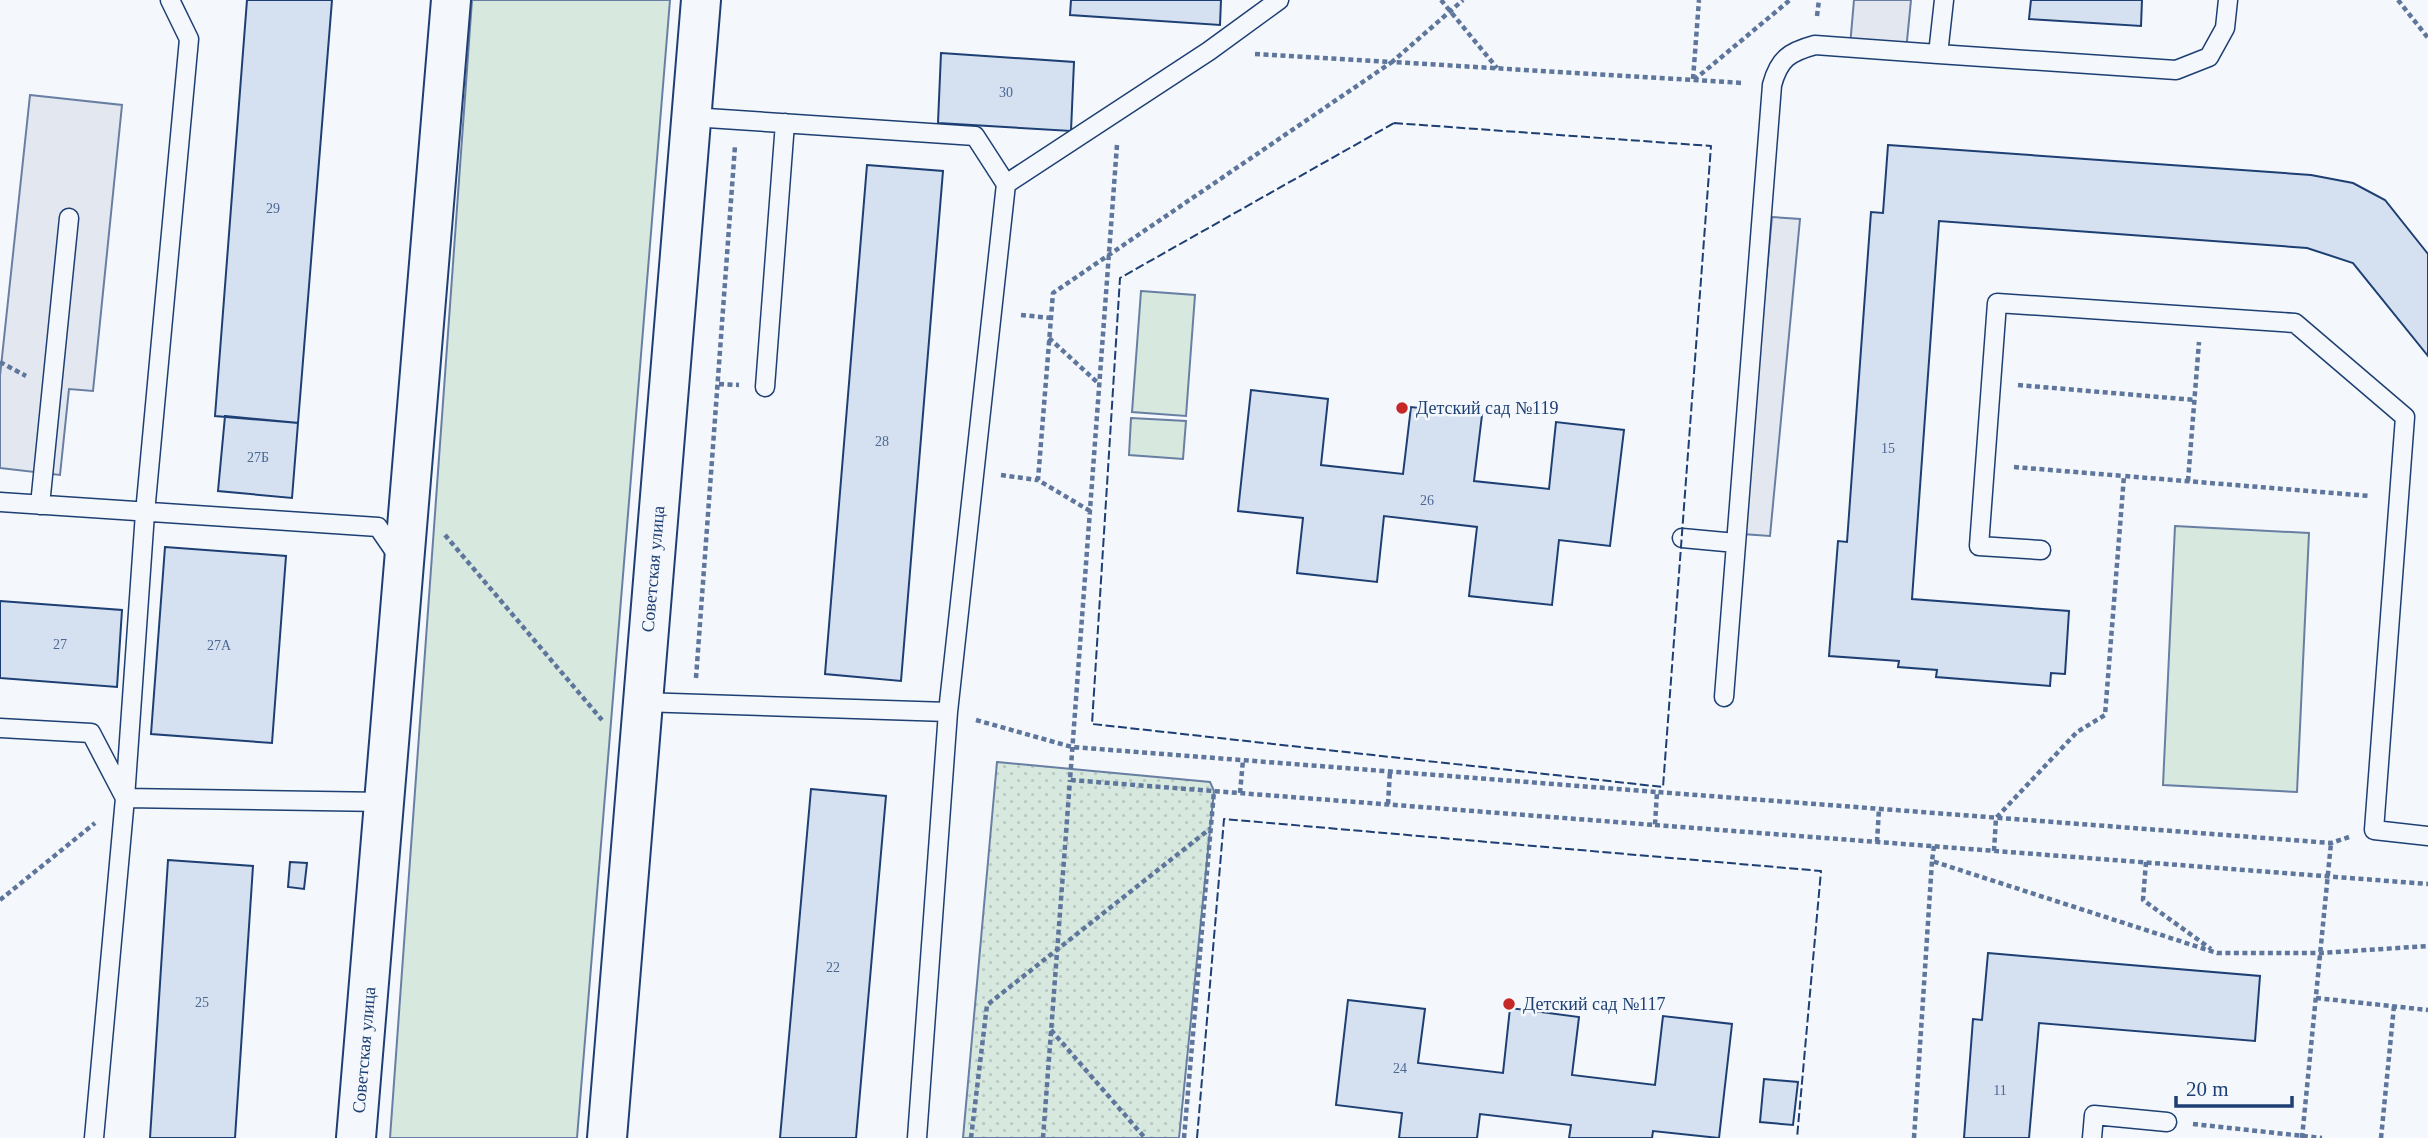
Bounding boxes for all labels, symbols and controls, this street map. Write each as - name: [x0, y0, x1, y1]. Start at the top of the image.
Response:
- house number: 30: [999, 85, 1013, 100]
- house number: 29: [266, 201, 280, 216]
- place label: Детский сад №119: [1416, 398, 1558, 418]
- marker: Детский сад №119: [1394, 400, 1410, 416]
- house number: 28: [875, 434, 889, 449]
- house number: 15: [1881, 441, 1895, 456]
- house number: 27Б: [247, 450, 269, 465]
- house number: 26: [1420, 493, 1434, 508]
- street label: Советская улица: [637, 505, 669, 633]
- house number: 27: [53, 637, 67, 652]
- house number: 27А: [207, 638, 232, 653]
- house number: 22: [826, 960, 840, 975]
- street label: Советская улица: [348, 986, 380, 1114]
- place label: Детский сад №117: [1523, 994, 1665, 1014]
- house number: 25: [195, 995, 209, 1010]
- marker: Детский сад №117: [1501, 996, 1517, 1012]
- house number: 24: [1393, 1061, 1407, 1076]
- scale bar: [2176, 1064, 2292, 1108]
- text: 20 m: [2186, 1077, 2229, 1101]
- house number: 11: [1993, 1083, 2007, 1098]

